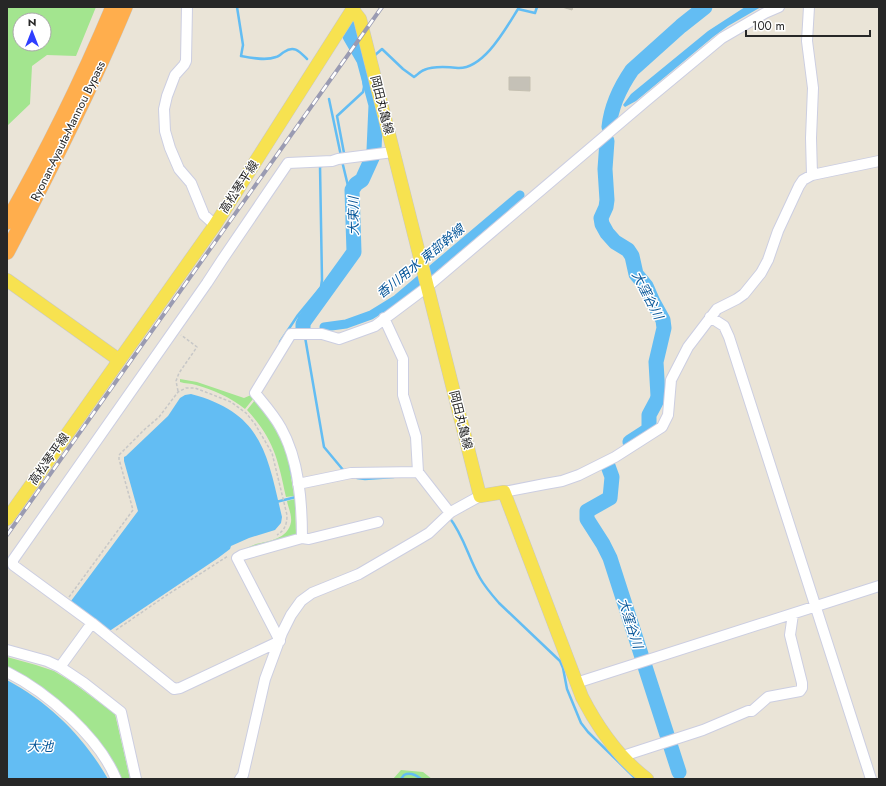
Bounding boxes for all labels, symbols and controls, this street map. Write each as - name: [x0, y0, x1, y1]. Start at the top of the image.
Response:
- north arrow: [12, 12, 52, 52]
- scale bar: [746, 12, 870, 38]
- text: N: [28, 14, 36, 30]
- text: 100 m: [752, 17, 785, 35]
- street label: Ryonan-Ayauta-Mannou Bypass: [26, 58, 110, 204]
- street label: 岡田丸亀線: [366, 74, 398, 136]
- street label: 高松琴平線: [215, 157, 263, 217]
- water label: 大束川: [344, 194, 363, 236]
- water label: 香川用水 東部幹線: [372, 219, 470, 303]
- water label: 大窪谷川: [627, 268, 669, 324]
- street label: 岡田丸亀線: [445, 389, 477, 451]
- street label: 高松琴平線: [24, 429, 74, 489]
- water label: 大窪谷川: [613, 595, 648, 653]
- water label: 大池: [27, 737, 55, 756]

